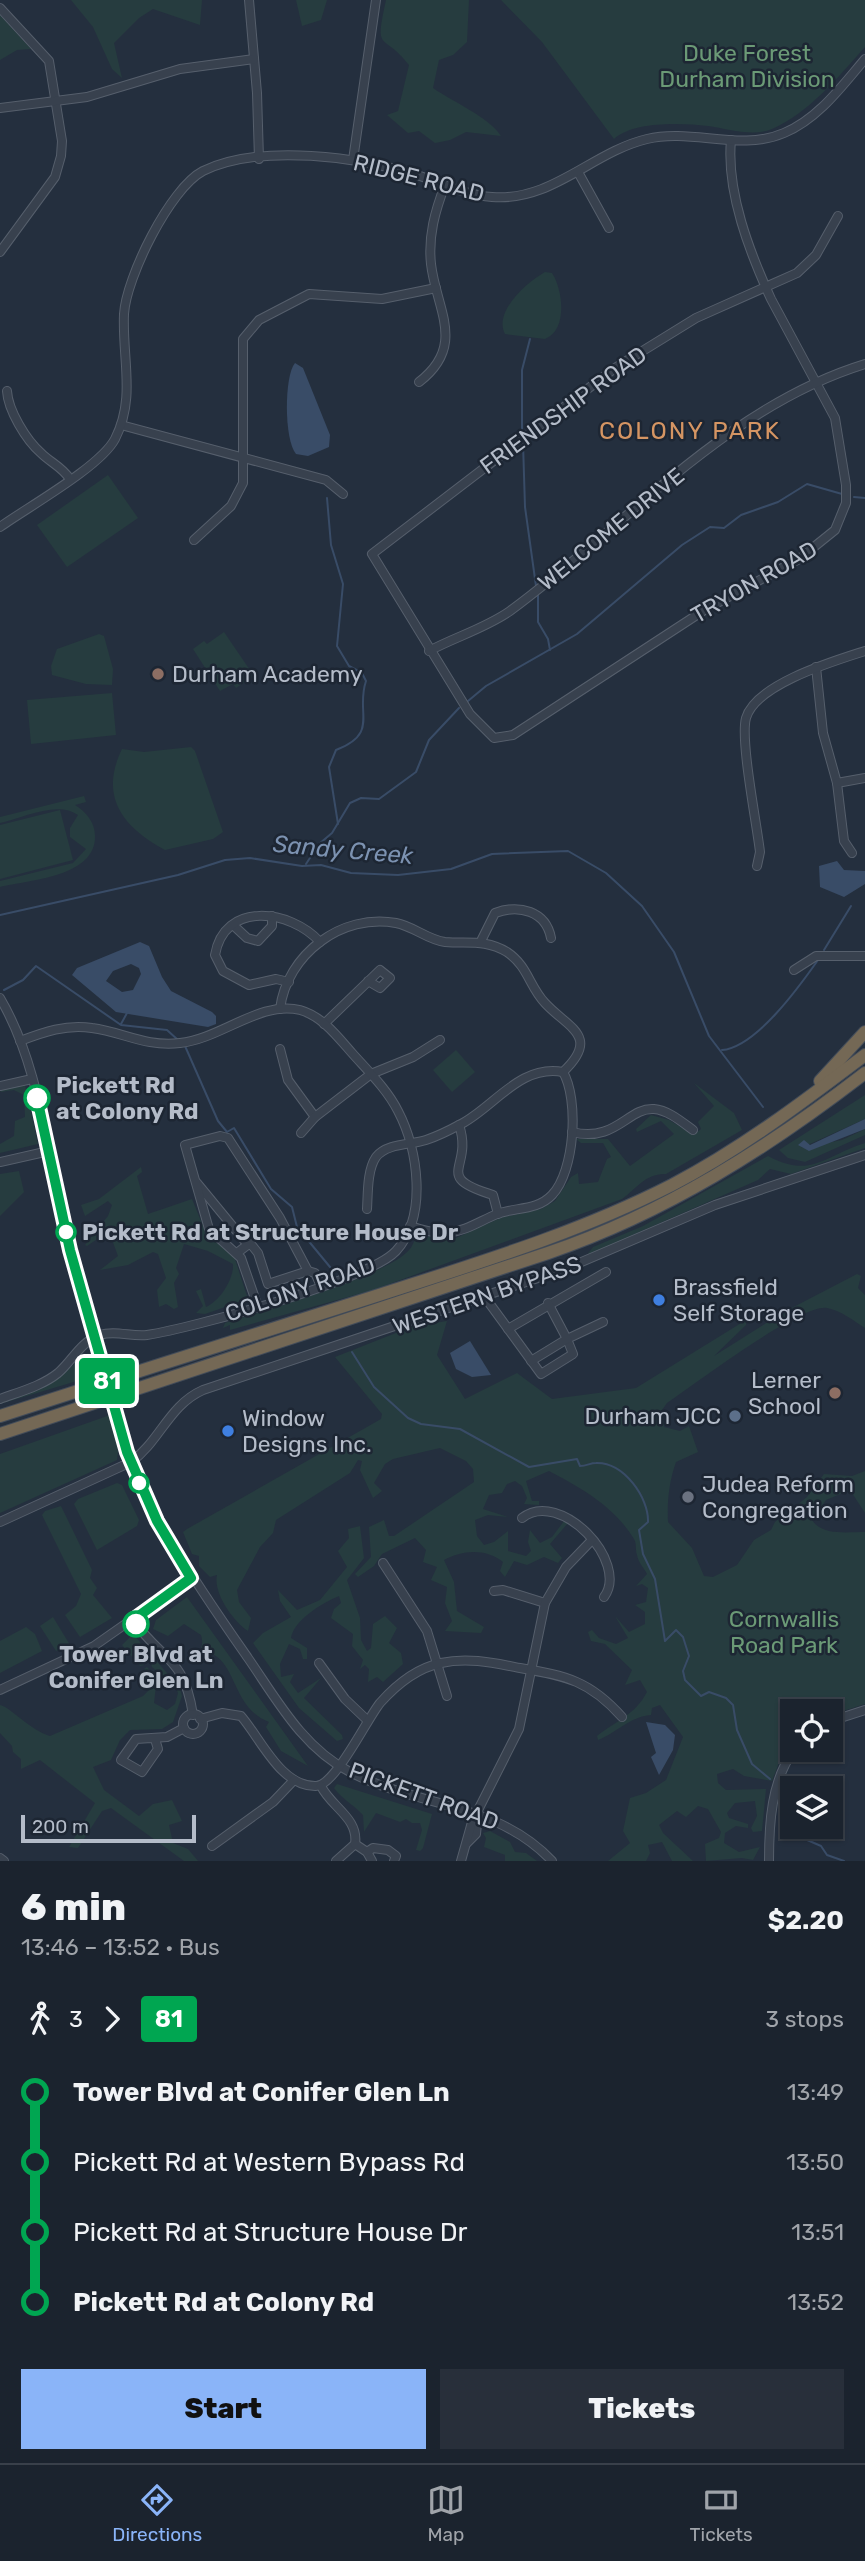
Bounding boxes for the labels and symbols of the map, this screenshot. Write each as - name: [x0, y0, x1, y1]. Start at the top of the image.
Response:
- park label: Duke Forest Durham Division: [659, 39, 835, 93]
- street label: RIDGE ROAD: [351, 148, 487, 208]
- street label: FRIENDSHIP ROAD: [474, 340, 652, 480]
- district label: COLONY PARK: [599, 417, 781, 445]
- street label: WELCOME DRIVE: [532, 461, 690, 597]
- street label: TRYON ROAD: [686, 535, 822, 629]
- place label: Durham Academy: [172, 660, 363, 688]
- marker: Durham Academy: [150, 666, 166, 682]
- water label: Sandy Creek: [272, 830, 415, 870]
- place label: Pickett Rd at Colony Rd: [56, 1071, 199, 1125]
- marker: Pickett Rd at Colony Rd: [24, 1085, 50, 1111]
- place label: Pickett Rd at Structure House Dr: [82, 1218, 459, 1246]
- marker: Pickett Rd at Structure House Dr: [56, 1222, 76, 1242]
- street label: COLONY ROAD: [221, 1250, 379, 1328]
- street label: WESTERN BYPASS: [389, 1250, 585, 1340]
- place label: Brassfield Self Storage: [673, 1273, 804, 1327]
- marker: Brassfield Self Storage: [651, 1292, 667, 1308]
- line badge: 81: [76, 1358, 138, 1404]
- place label: Lerner School: [748, 1366, 821, 1420]
- marker: Lerner School: [827, 1385, 843, 1401]
- place label: Durham JCC: [585, 1402, 721, 1430]
- place label: Window Designs Inc.: [242, 1404, 372, 1458]
- marker: Durham JCC: [727, 1408, 743, 1424]
- marker: Window Designs Inc.: [220, 1423, 236, 1439]
- place label: Judea Reform Congregation: [702, 1470, 854, 1524]
- unlabelled marker: [129, 1473, 149, 1493]
- marker: Judea Reform Congregation: [680, 1489, 696, 1505]
- park label: Cornwallis Road Park: [729, 1605, 839, 1659]
- marker: Tower Blvd at Conifer Glen Ln: [123, 1611, 149, 1637]
- place label: Tower Blvd at Conifer Glen Ln: [48, 1640, 224, 1694]
- street label: PICKETT ROAD: [345, 1756, 503, 1836]
- scale bar: [21, 1812, 196, 1844]

